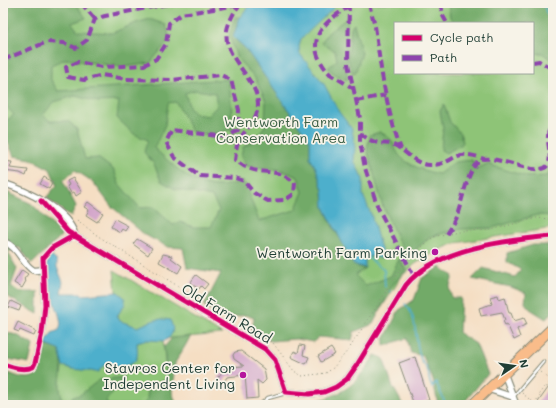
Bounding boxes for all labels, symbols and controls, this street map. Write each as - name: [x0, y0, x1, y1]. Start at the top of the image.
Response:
- legend: [394, 22, 534, 74]
- text: Cycle path: [430, 29, 493, 45]
- text: Path: [430, 49, 457, 65]
- park label: Wentworth Farm Conservation Area: [216, 112, 346, 147]
- place label: Wentworth Farm Parking: [256, 243, 427, 262]
- marker: Wentworth Farm Parking: [430, 247, 440, 257]
- street label: Old Farm Road: [178, 279, 276, 347]
- north arrow: [494, 346, 534, 386]
- place label: Stavros Center for Independent Living: [103, 358, 235, 393]
- text: N: [516, 358, 532, 369]
- marker: Stavros Center for Independent Living: [238, 370, 248, 380]

